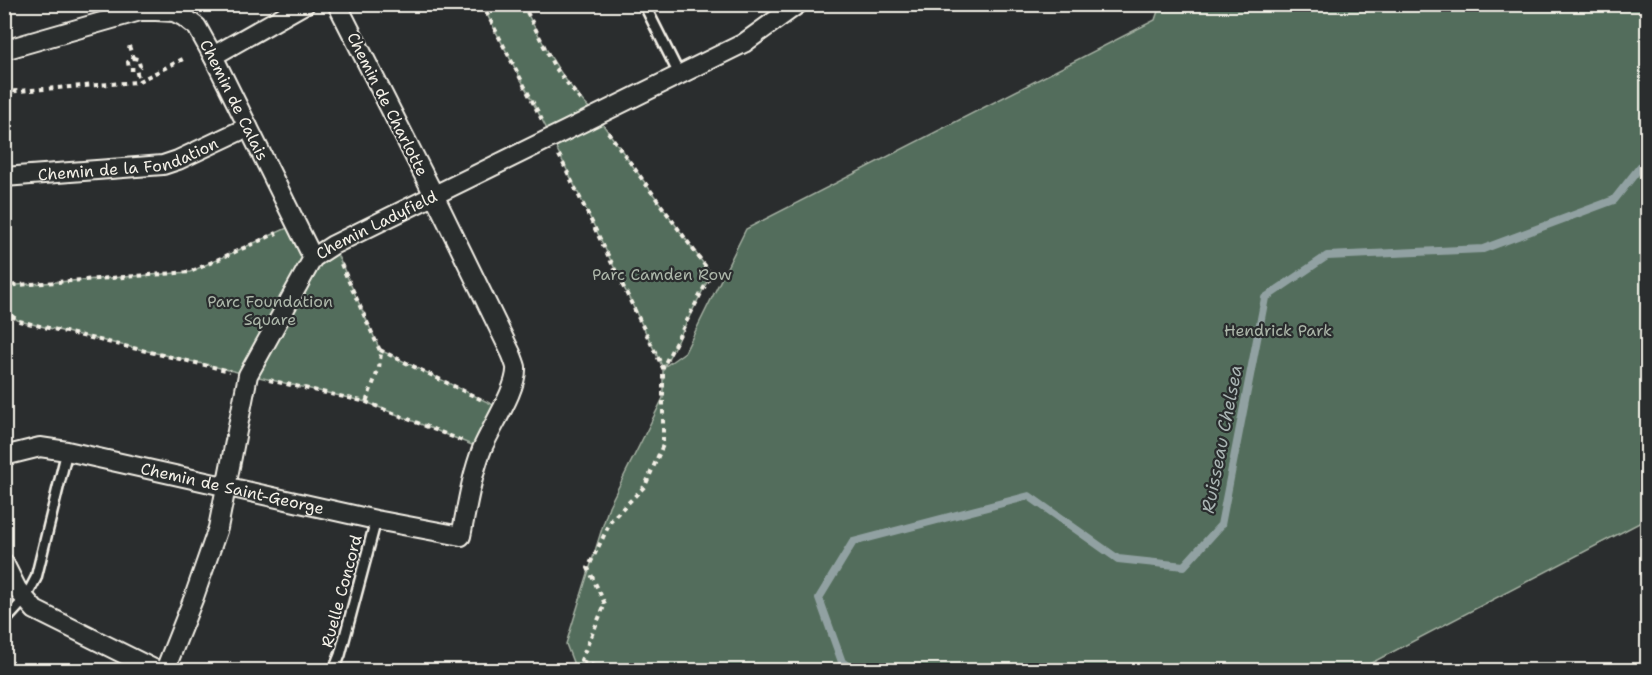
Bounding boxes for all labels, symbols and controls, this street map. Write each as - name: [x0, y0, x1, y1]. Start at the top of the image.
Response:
- street label: Chemin de Charlotte: [342, 29, 433, 180]
- street label: Chemin de Calais: [195, 36, 273, 164]
- street label: Chemin de la Fondation: [37, 133, 222, 185]
- street label: Chemin Ladyfield: [312, 186, 440, 264]
- park label: Parc Camden Row: [592, 264, 732, 285]
- park label: Parc Foundation Square: [207, 291, 333, 330]
- park label: Hendrick Park: [1224, 320, 1332, 341]
- water label: Ruisseau Chelsea: [1196, 363, 1248, 515]
- street label: Chemin de Saint-George: [139, 458, 326, 519]
- street label: Ruelle Concord: [316, 532, 367, 650]

